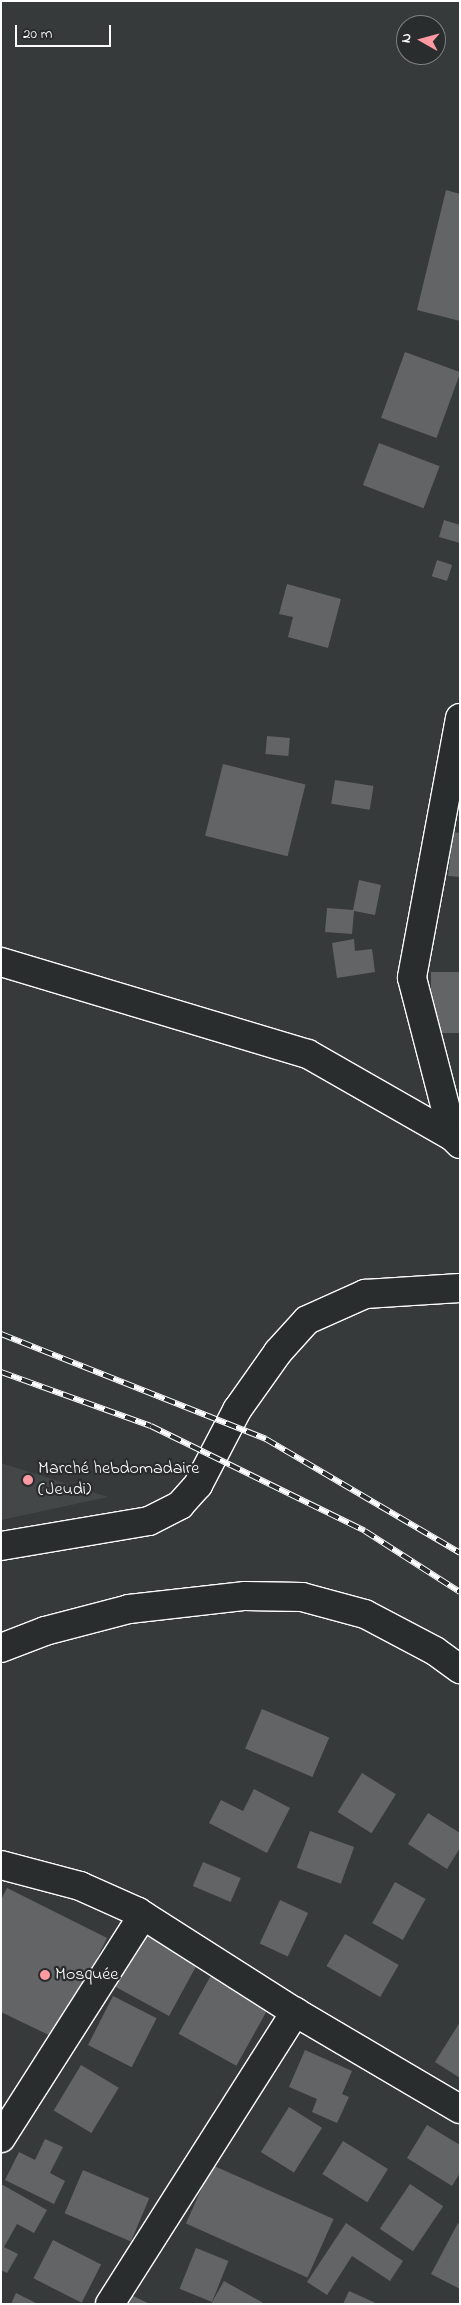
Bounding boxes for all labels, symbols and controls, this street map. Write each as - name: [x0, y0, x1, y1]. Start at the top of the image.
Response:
- scale bar: [18, 15, 114, 47]
- north arrow: [396, 15, 446, 65]
- text: 20 m: [23, 23, 52, 45]
- text: N: [396, 32, 418, 44]
- place label: Marché hebdomadaire (Jeudi): [38, 1459, 199, 1502]
- marker: Marché hebdomadaire (Jeudi): [22, 1474, 34, 1486]
- place label: Mosquée: [55, 1964, 118, 1986]
- marker: Mosquée: [39, 1969, 51, 1981]

